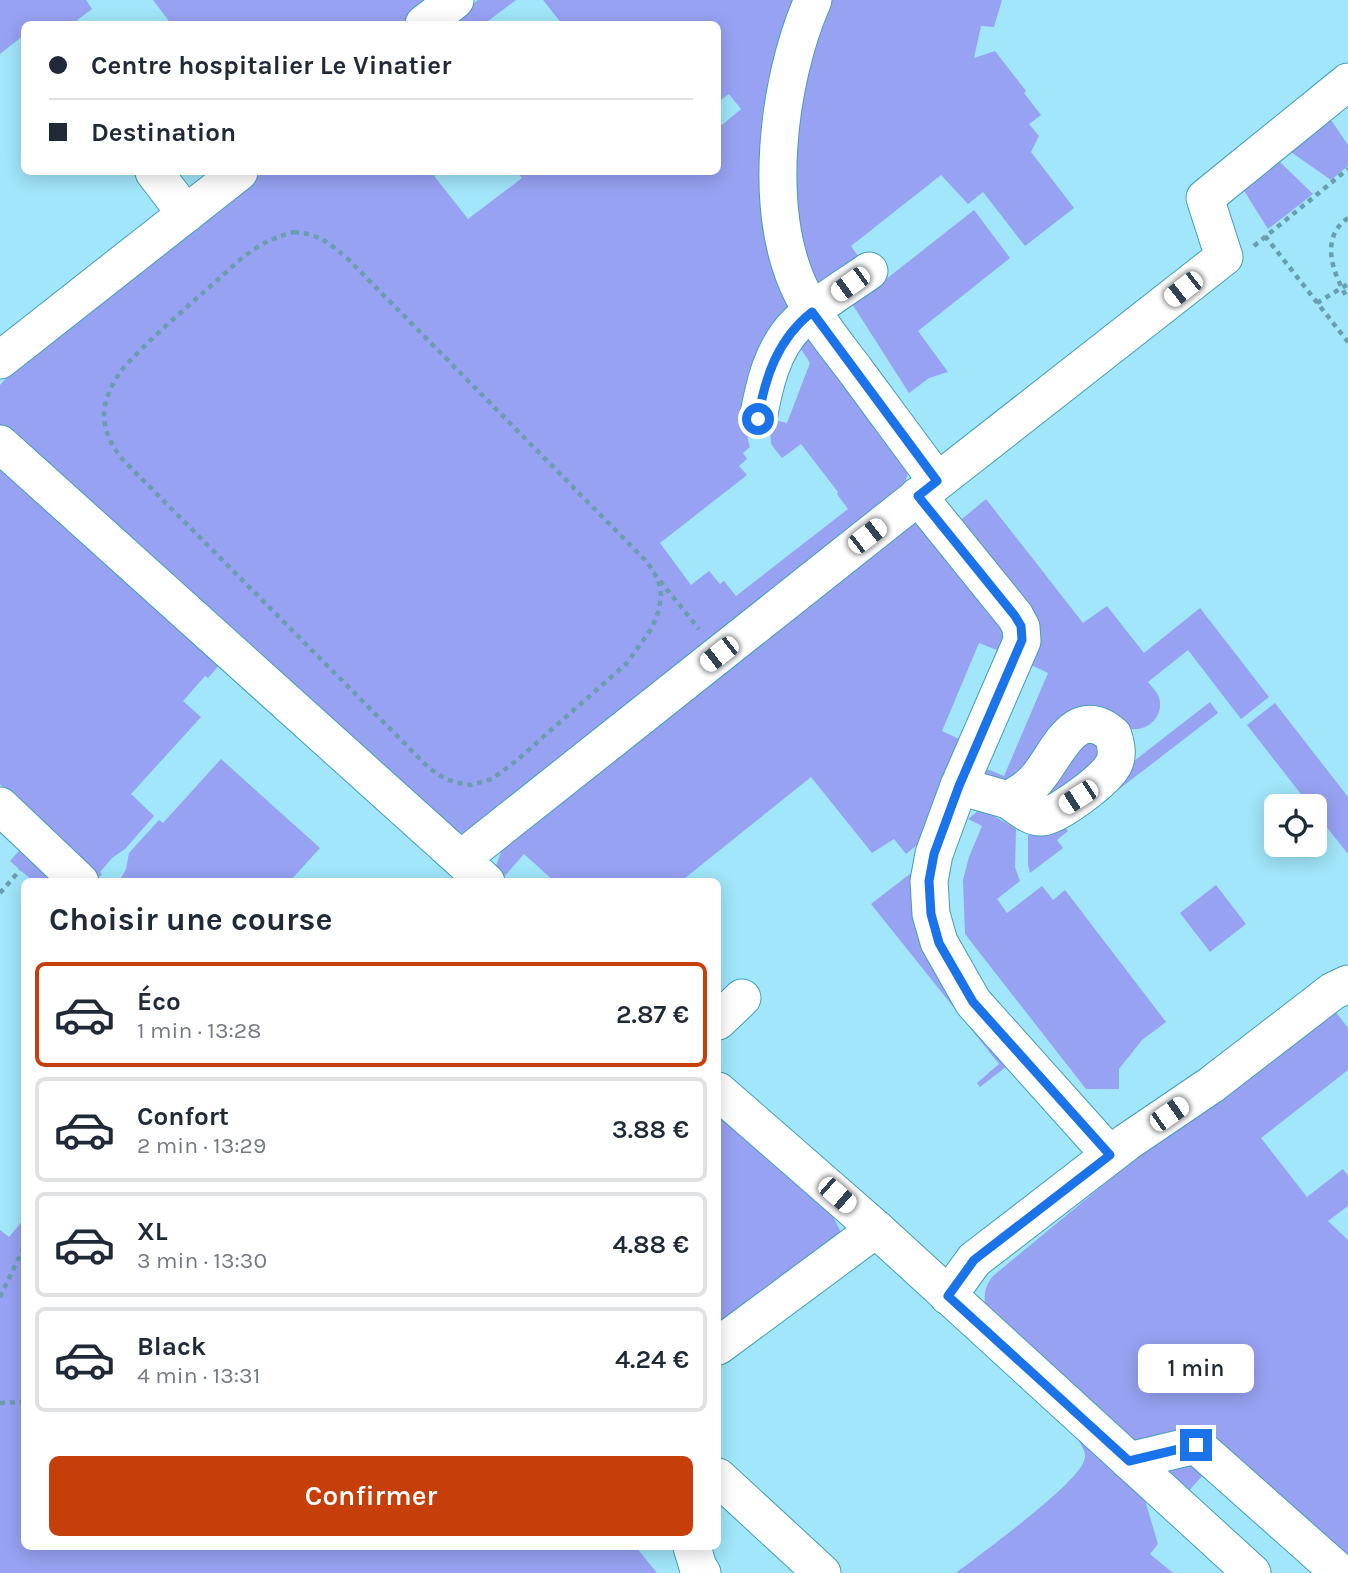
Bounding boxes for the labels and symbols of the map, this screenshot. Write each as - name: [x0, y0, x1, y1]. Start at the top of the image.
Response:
- car: [827, 263, 874, 305]
- car: [1160, 268, 1207, 310]
- route start: [742, 403, 774, 435]
- car: [844, 515, 891, 557]
- car: [696, 633, 743, 675]
- car: [1055, 777, 1102, 817]
- car: [1146, 1093, 1193, 1135]
- car: [815, 1173, 860, 1217]
- callout: 1 min: [1138, 1344, 1254, 1392]
- route end: [1180, 1429, 1212, 1461]

